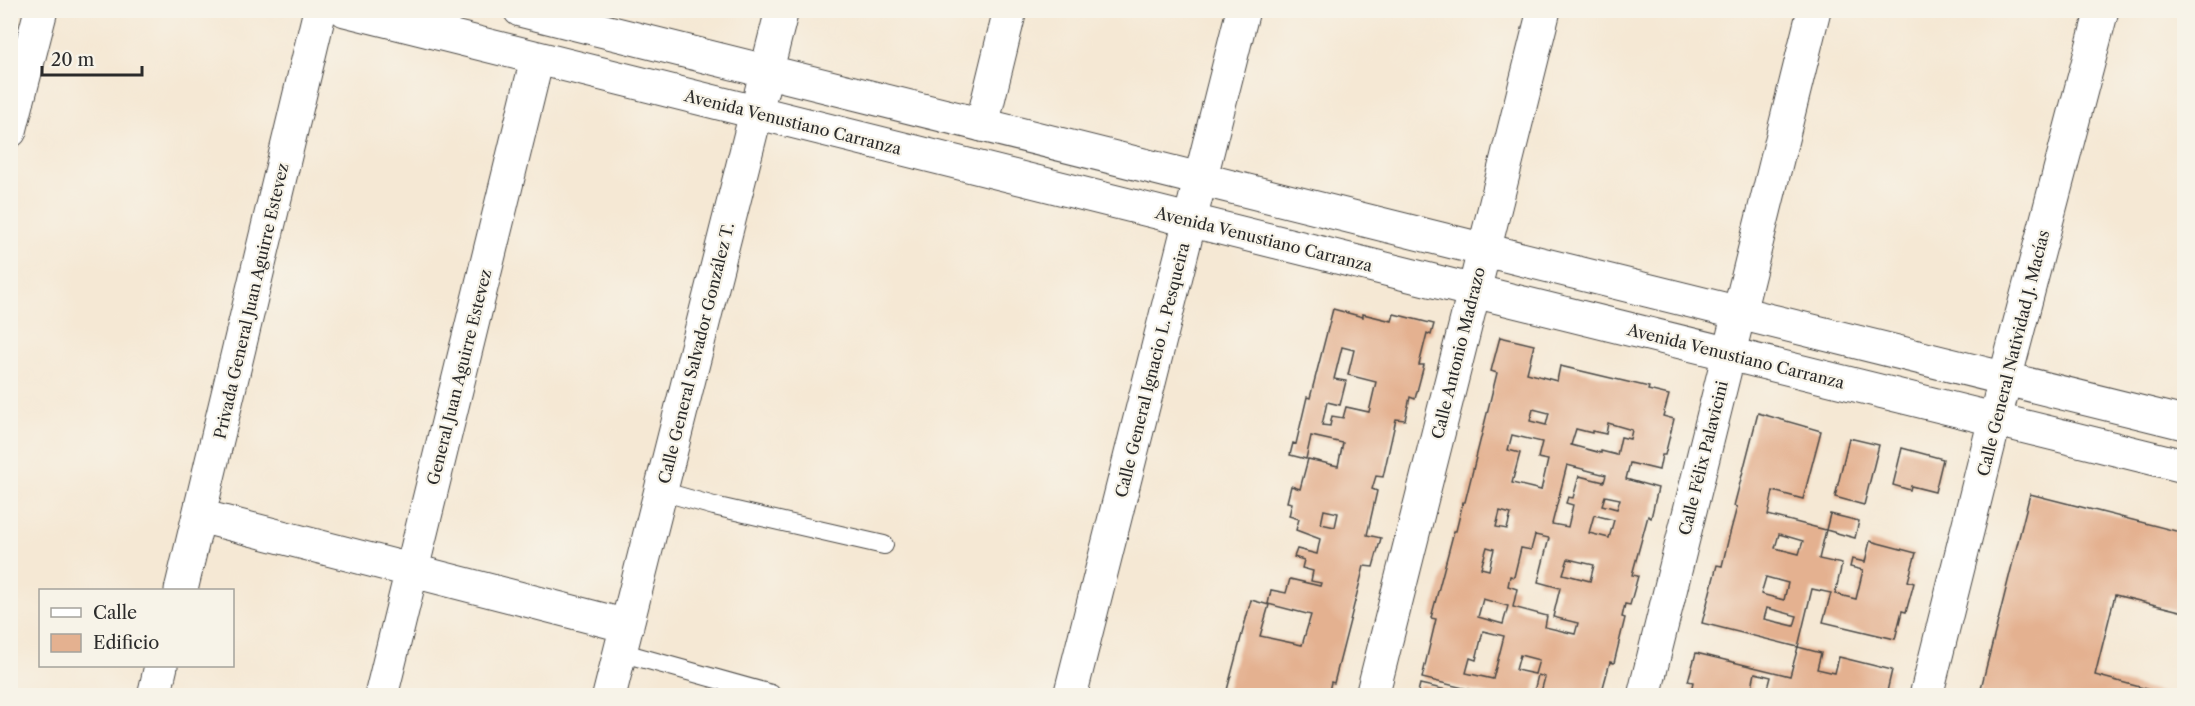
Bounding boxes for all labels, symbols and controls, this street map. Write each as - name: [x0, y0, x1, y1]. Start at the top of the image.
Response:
- scale bar: [42, 39, 142, 77]
- text: 20 m: [51, 49, 95, 71]
- street label: Avenida Venustiano Carranza: [682, 85, 904, 159]
- street label: Privada General Juan Aguirre Estevez: [209, 161, 293, 441]
- street label: Avenida Venustiano Carranza: [1153, 202, 1375, 276]
- street label: Calle General Salvador González T.: [654, 220, 738, 486]
- street label: Calle General Natividad J. Macías: [1973, 228, 2053, 478]
- street label: Calle General Ignacio L. Pesqueira: [1111, 240, 1194, 500]
- street label: Calle Antonio Madrazo: [1427, 265, 1489, 441]
- street label: General Juan Aguirre Estevez: [423, 267, 495, 487]
- street label: Avenida Venustiano Carranza: [1625, 319, 1847, 393]
- street label: Calle Félix Palavicini: [1674, 379, 1732, 537]
- legend: [39, 589, 234, 667]
- text: Calle: [93, 602, 137, 624]
- text: Edificio: [93, 632, 159, 654]

